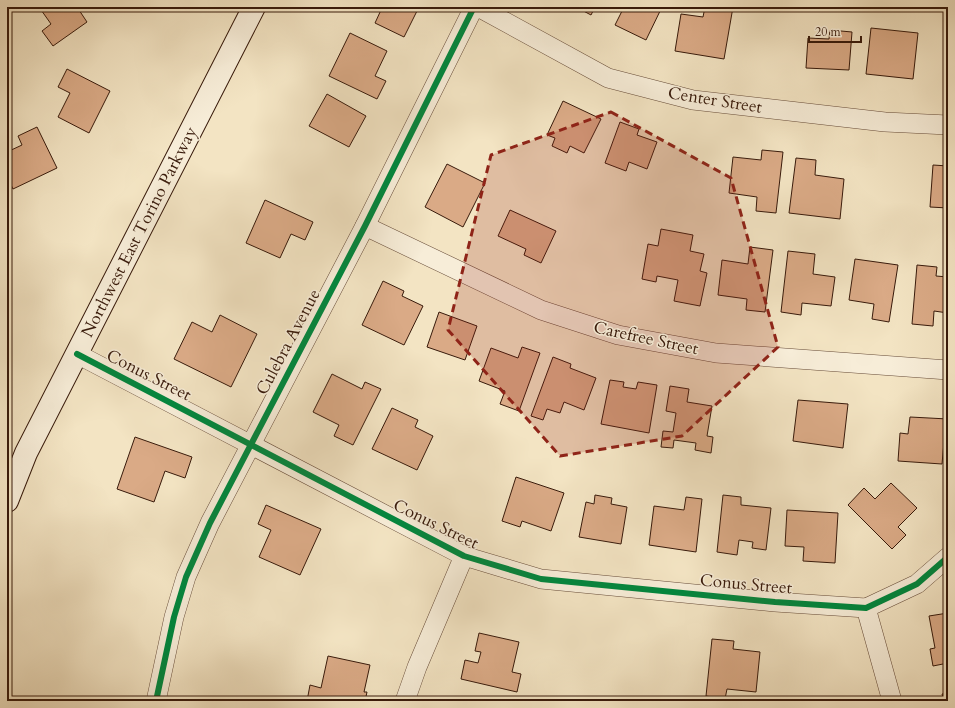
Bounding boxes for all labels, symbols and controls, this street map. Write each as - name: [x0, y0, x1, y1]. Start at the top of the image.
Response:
- scale bar: [809, 18, 861, 44]
- text: 20 m: [815, 24, 842, 40]
- street label: Center Street: [666, 81, 764, 119]
- street label: Northwest East Torino Parkway: [76, 123, 202, 341]
- street label: Culebra Avenue: [250, 285, 326, 399]
- street label: Carefree Street: [591, 316, 701, 360]
- street label: Conus Street: [103, 344, 196, 406]
- street label: Conus Street: [389, 493, 483, 555]
- street label: Conus Street: [699, 569, 794, 600]

